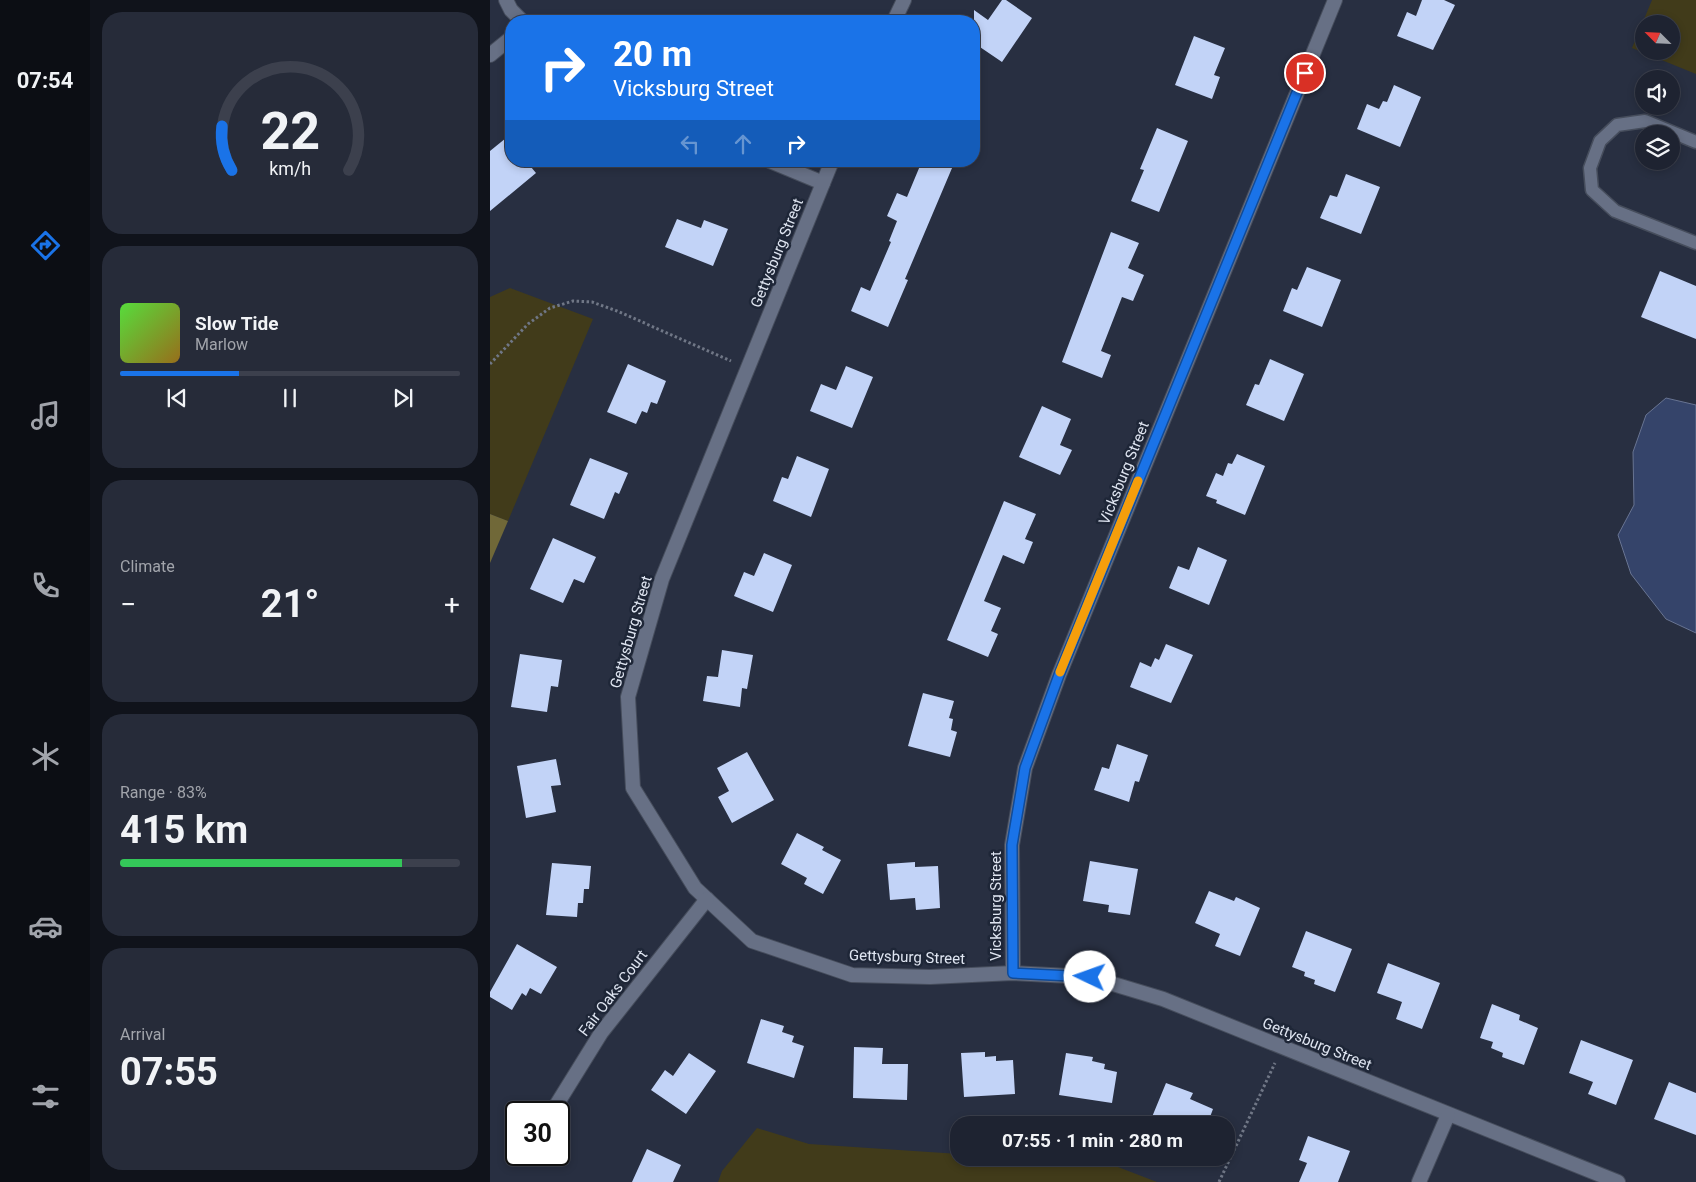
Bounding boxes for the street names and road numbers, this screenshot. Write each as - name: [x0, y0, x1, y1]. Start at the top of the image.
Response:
- street label: Gettysburg Street: [747, 196, 807, 310]
- street label: Vicksburg Street: [1095, 419, 1153, 527]
- street label: Gettysburg Street: [606, 574, 656, 690]
- street label: Vicksburg Street: [987, 851, 1005, 961]
- street label: Fair Oaks Court: [575, 946, 651, 1040]
- street label: Gettysburg Street: [849, 946, 965, 968]
- street label: Gettysburg Street: [1260, 1014, 1374, 1074]

